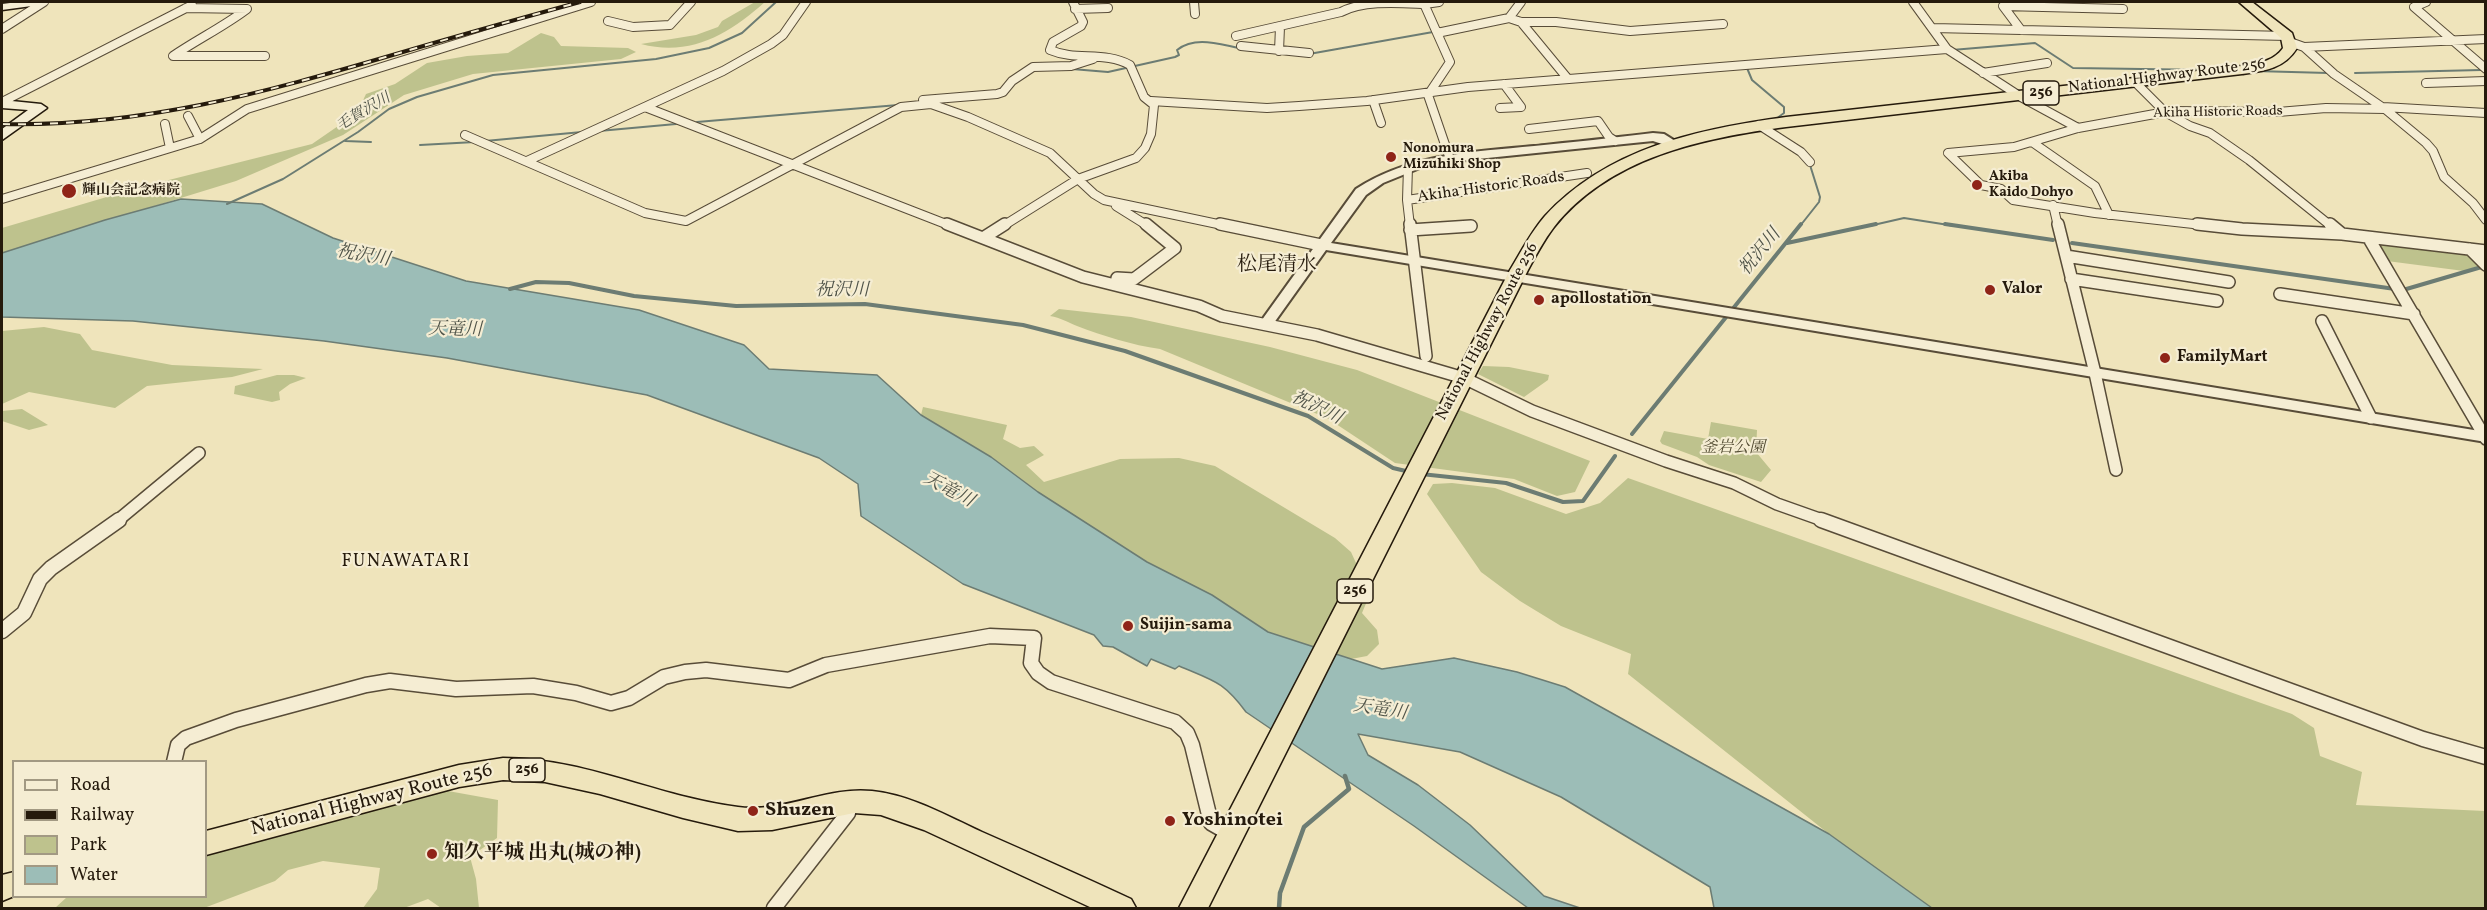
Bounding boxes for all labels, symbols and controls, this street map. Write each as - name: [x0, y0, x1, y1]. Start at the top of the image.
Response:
- street label: National Highway Route 256: [2067, 55, 2267, 99]
- road number: 256: [2023, 81, 2059, 105]
- water label: 毛賀沢川: [334, 90, 394, 136]
- street label: Akiha Historic Roads: [2153, 103, 2283, 123]
- place label: Nonomura Mizuhiki Shop: [1403, 141, 1501, 174]
- marker: Nonomura Mizuhiki Shop: [1384, 150, 1398, 164]
- street label: Akiha Historic Roads: [1416, 168, 1566, 208]
- place label: Akiba Kaido Dohyo: [1989, 169, 2073, 202]
- marker: Akiba Kaido Dohyo: [1970, 178, 1984, 192]
- marker: 輝山会記念病院: [60, 182, 78, 200]
- place label: 輝山会記念病院: [82, 183, 180, 199]
- water label: 祝沢川: [1736, 225, 1786, 281]
- street label: National Highway Route 256: [1433, 240, 1543, 424]
- water label: 祝沢川: [335, 242, 391, 272]
- district label: 松尾清水: [1237, 254, 1317, 278]
- place label: Valor: [2002, 280, 2042, 300]
- water label: 祝沢川: [815, 281, 869, 303]
- marker: Valor: [1983, 283, 1997, 297]
- place label: apollostation: [1551, 290, 1652, 310]
- marker: apollostation: [1532, 293, 1546, 307]
- water label: 天竜川: [428, 320, 482, 342]
- place label: FamilyMart: [2177, 348, 2268, 368]
- marker: FamilyMart: [2158, 351, 2172, 365]
- water label: 祝沢川: [1287, 387, 1345, 431]
- park label: 釜岩公園: [1701, 439, 1765, 459]
- water label: 天竜川: [919, 469, 977, 513]
- district label: FUNAWATARI: [341, 552, 471, 574]
- road number: 256: [1337, 579, 1373, 603]
- place label: Suijin-sama: [1140, 616, 1232, 636]
- marker: Suijin-sama: [1121, 619, 1135, 633]
- water label: 天竜川: [1352, 696, 1408, 726]
- road number: 256: [509, 758, 545, 782]
- street label: National Highway Route 256: [249, 759, 495, 843]
- legend: [12, 760, 207, 898]
- text: Road: [70, 773, 111, 798]
- place label: Shuzen: [765, 799, 835, 823]
- text: Railway: [70, 803, 134, 828]
- marker: Shuzen: [746, 804, 760, 818]
- place label: Yoshinotei: [1182, 809, 1283, 833]
- marker: Yoshinotei: [1163, 814, 1177, 828]
- text: Park: [70, 833, 107, 858]
- place label: 知久平城 出丸(城の神): [444, 842, 641, 866]
- marker: 知久平城 出丸(城の神): [425, 847, 439, 861]
- text: Water: [70, 863, 118, 888]

